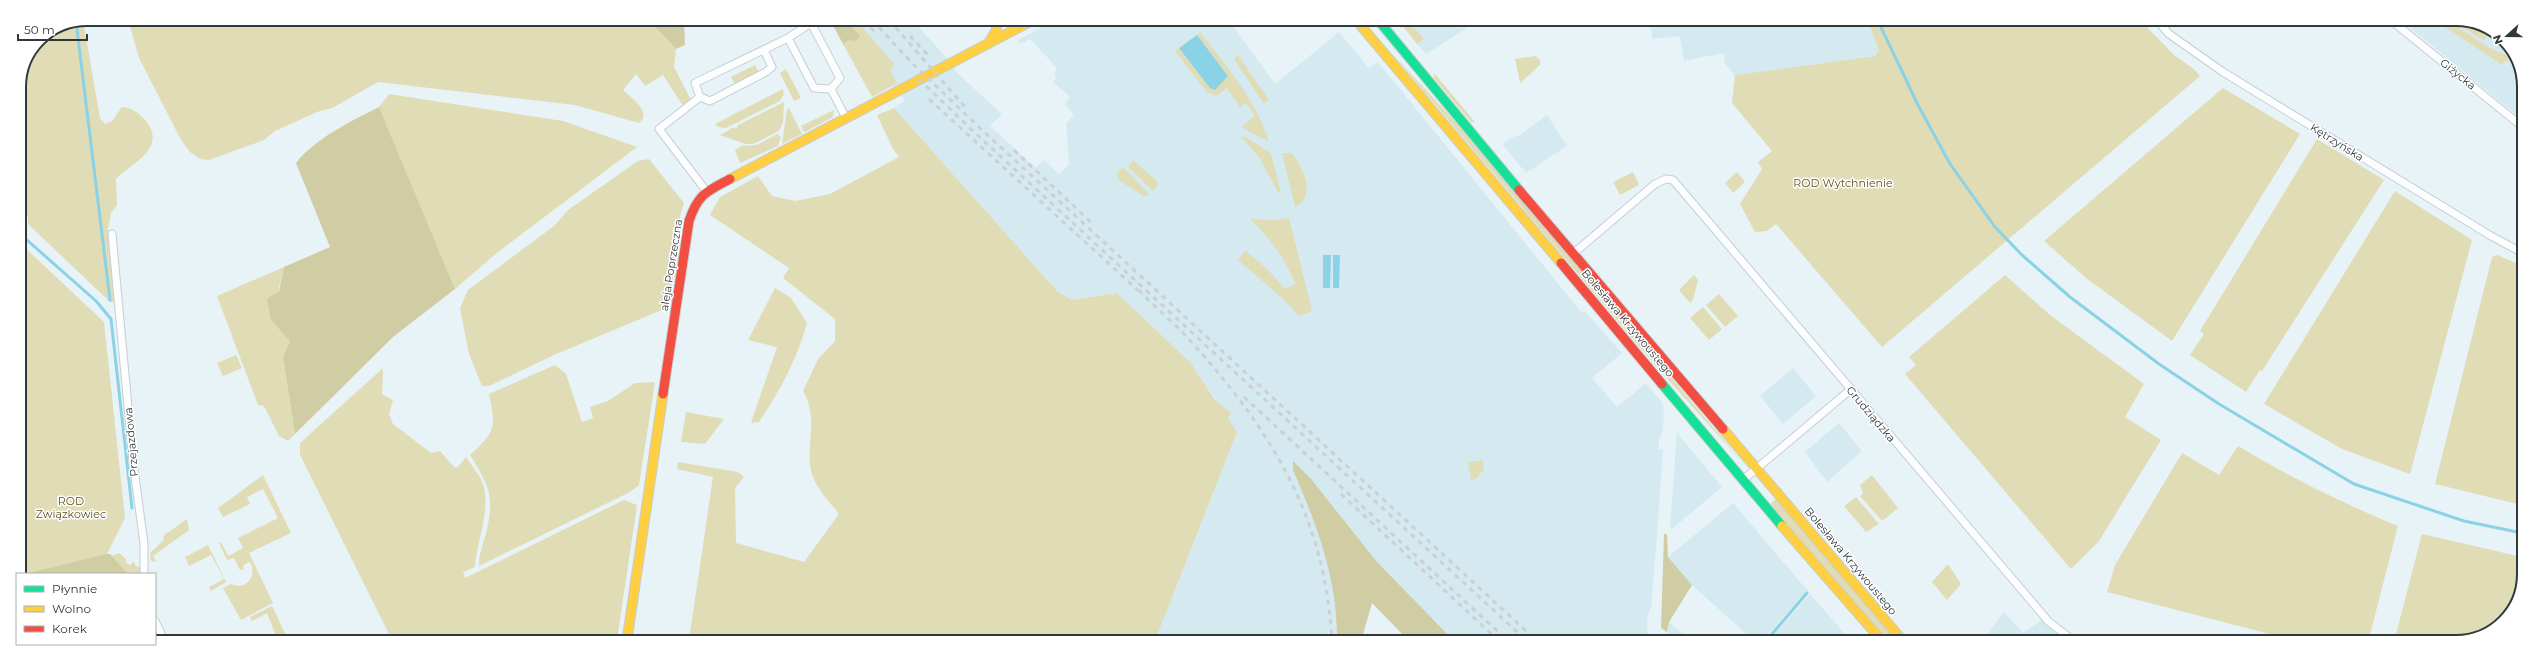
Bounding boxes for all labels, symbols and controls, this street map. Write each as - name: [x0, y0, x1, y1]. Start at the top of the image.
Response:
- scale bar: [18, 16, 87, 42]
- north arrow: [2487, 16, 2527, 56]
- text: 50 m: [24, 22, 55, 37]
- text: N: [2490, 33, 2506, 46]
- street label: Giżycka: [2437, 55, 2479, 93]
- street label: Kętrzyńska: [2308, 120, 2366, 164]
- park label: ROD Wytchnienie: [1793, 176, 1893, 190]
- street label: aleja Poprzeczna: [657, 218, 685, 312]
- street label: Bolesława Krzywoustego: [1579, 266, 1677, 380]
- street label: Grudziądzka: [1844, 383, 1898, 445]
- street label: Przejazdowa: [121, 407, 141, 477]
- park label: ROD Związkowiec: [36, 494, 106, 521]
- street label: Bolesława Krzywoustego: [1802, 504, 1900, 618]
- legend: [16, 573, 156, 645]
- text: Płynnie: [52, 581, 97, 596]
- text: Wolno: [52, 601, 91, 616]
- text: Korek: [52, 621, 88, 636]

